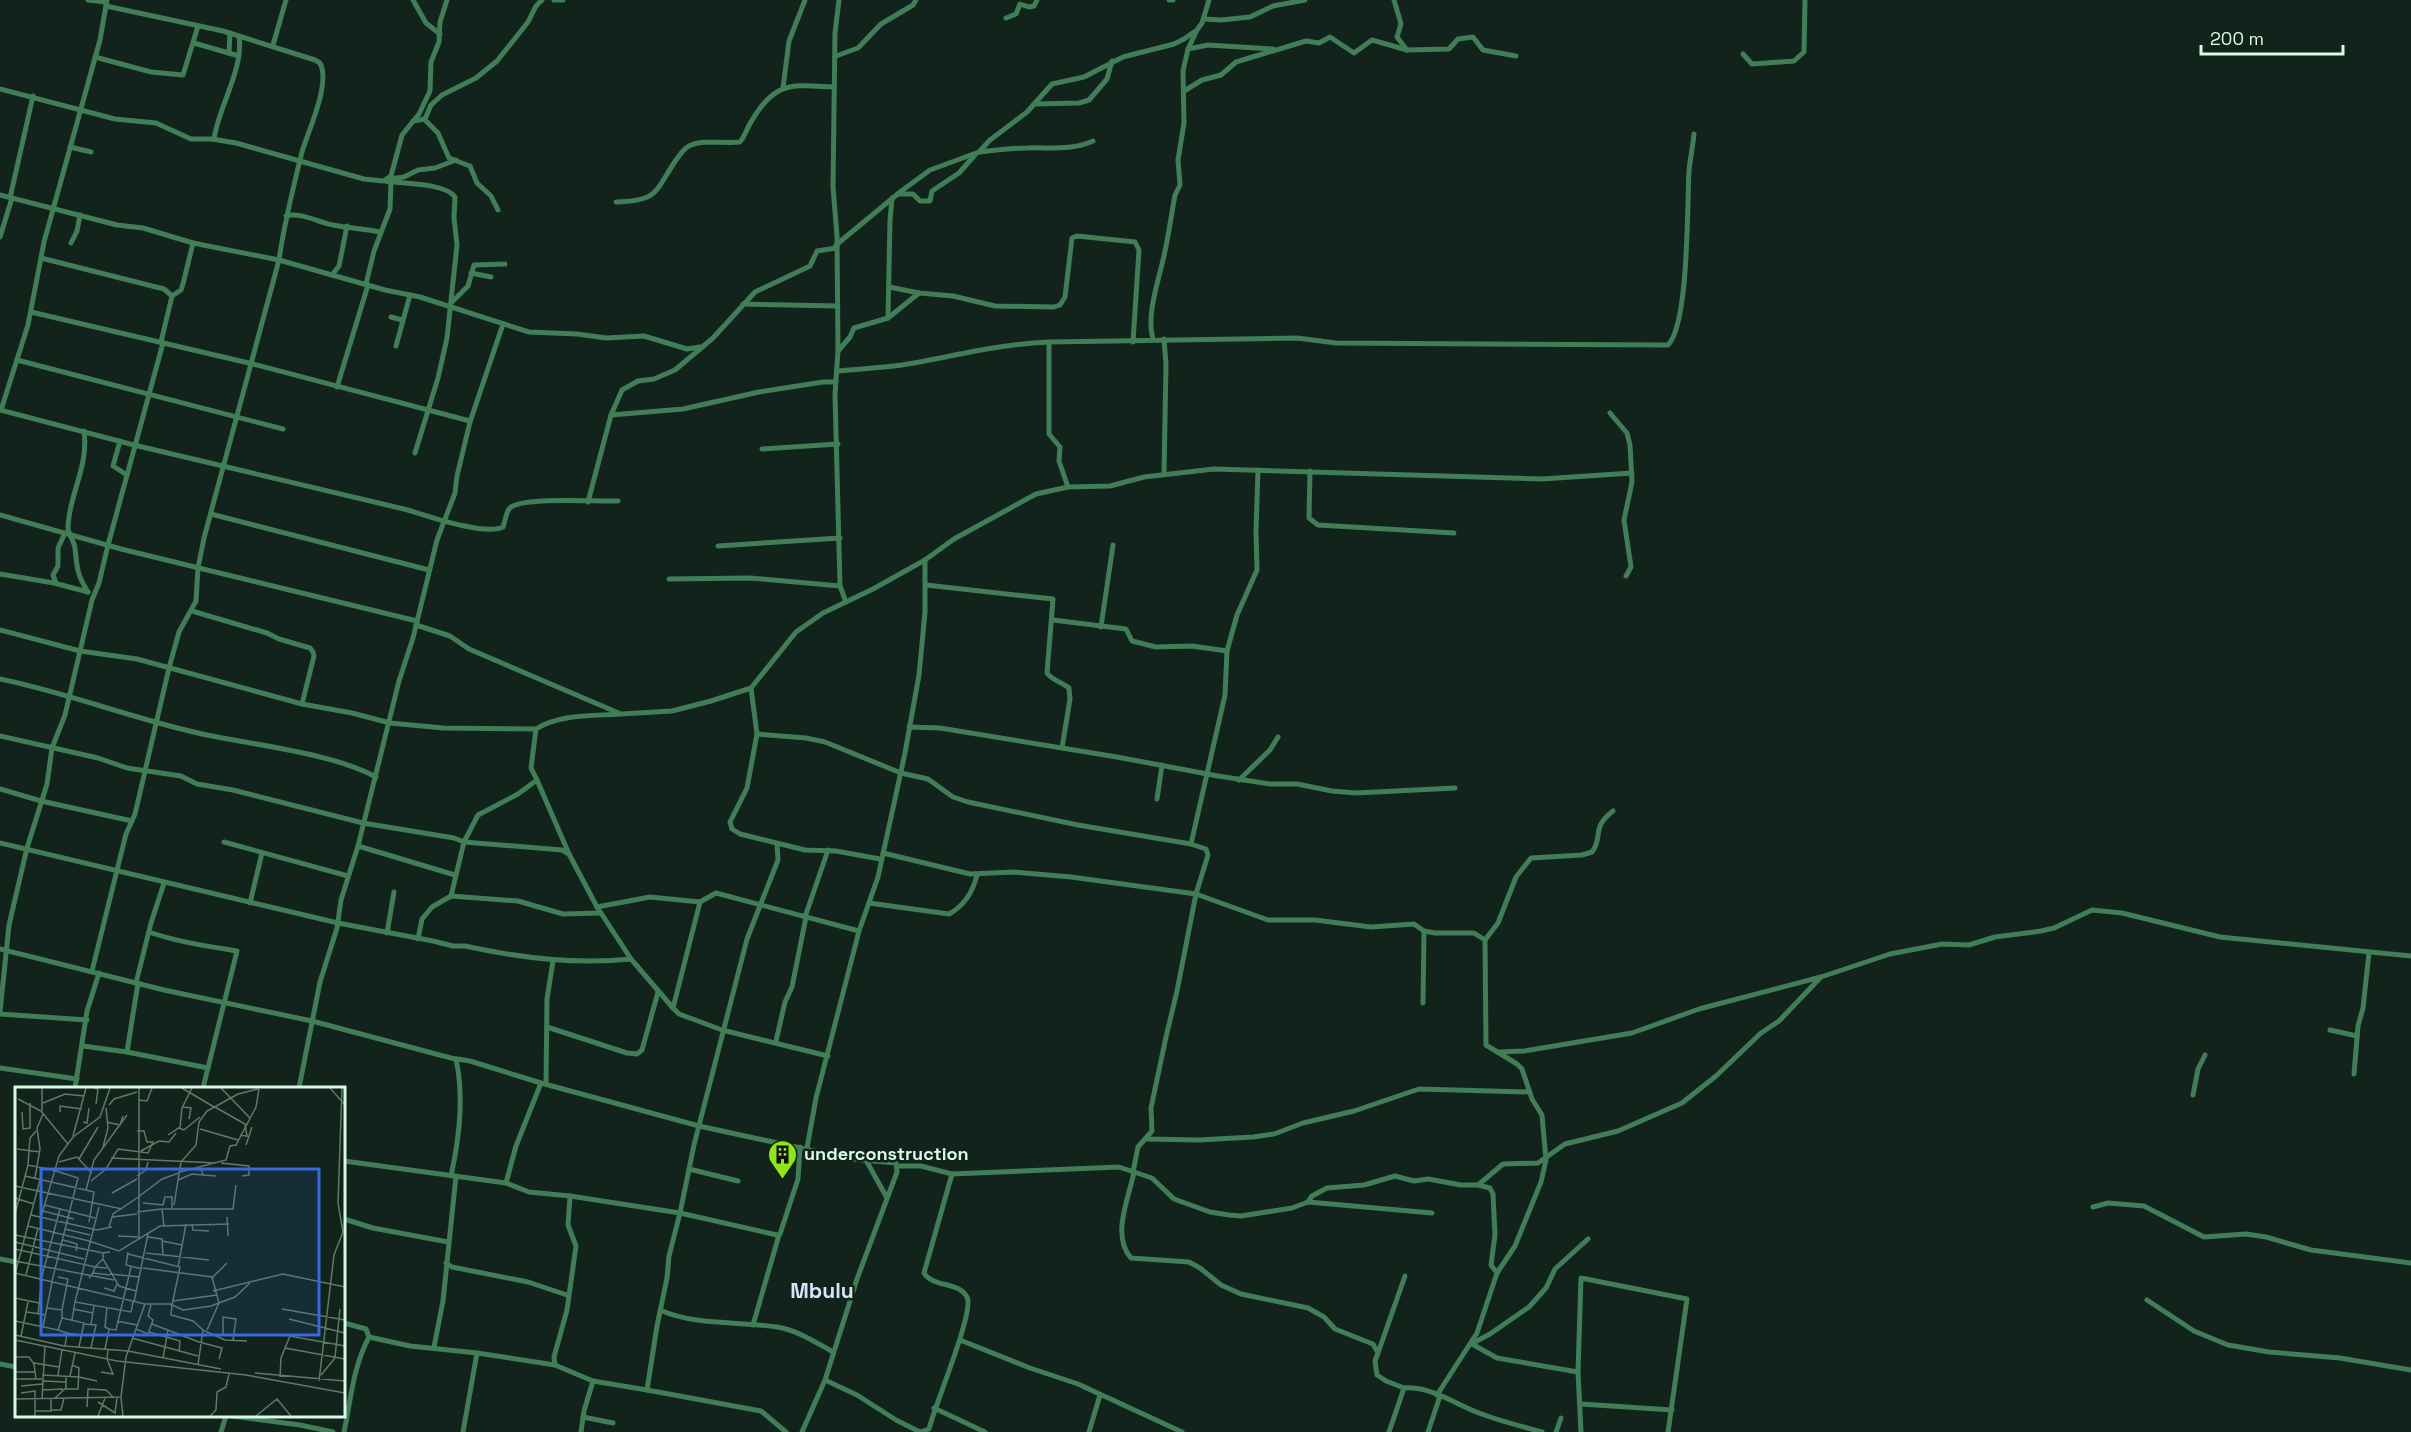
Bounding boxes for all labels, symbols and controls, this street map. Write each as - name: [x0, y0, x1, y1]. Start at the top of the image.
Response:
- scale bar: [2201, 18, 2344, 56]
- text: 200 m: [2210, 27, 2264, 50]
- inset map: [15, 1087, 345, 1417]
- building icon: underconstruction: [767, 1138, 799, 1180]
- place label: underconstruction: [804, 1142, 969, 1165]
- district label: Mbulu: [790, 1277, 854, 1304]

